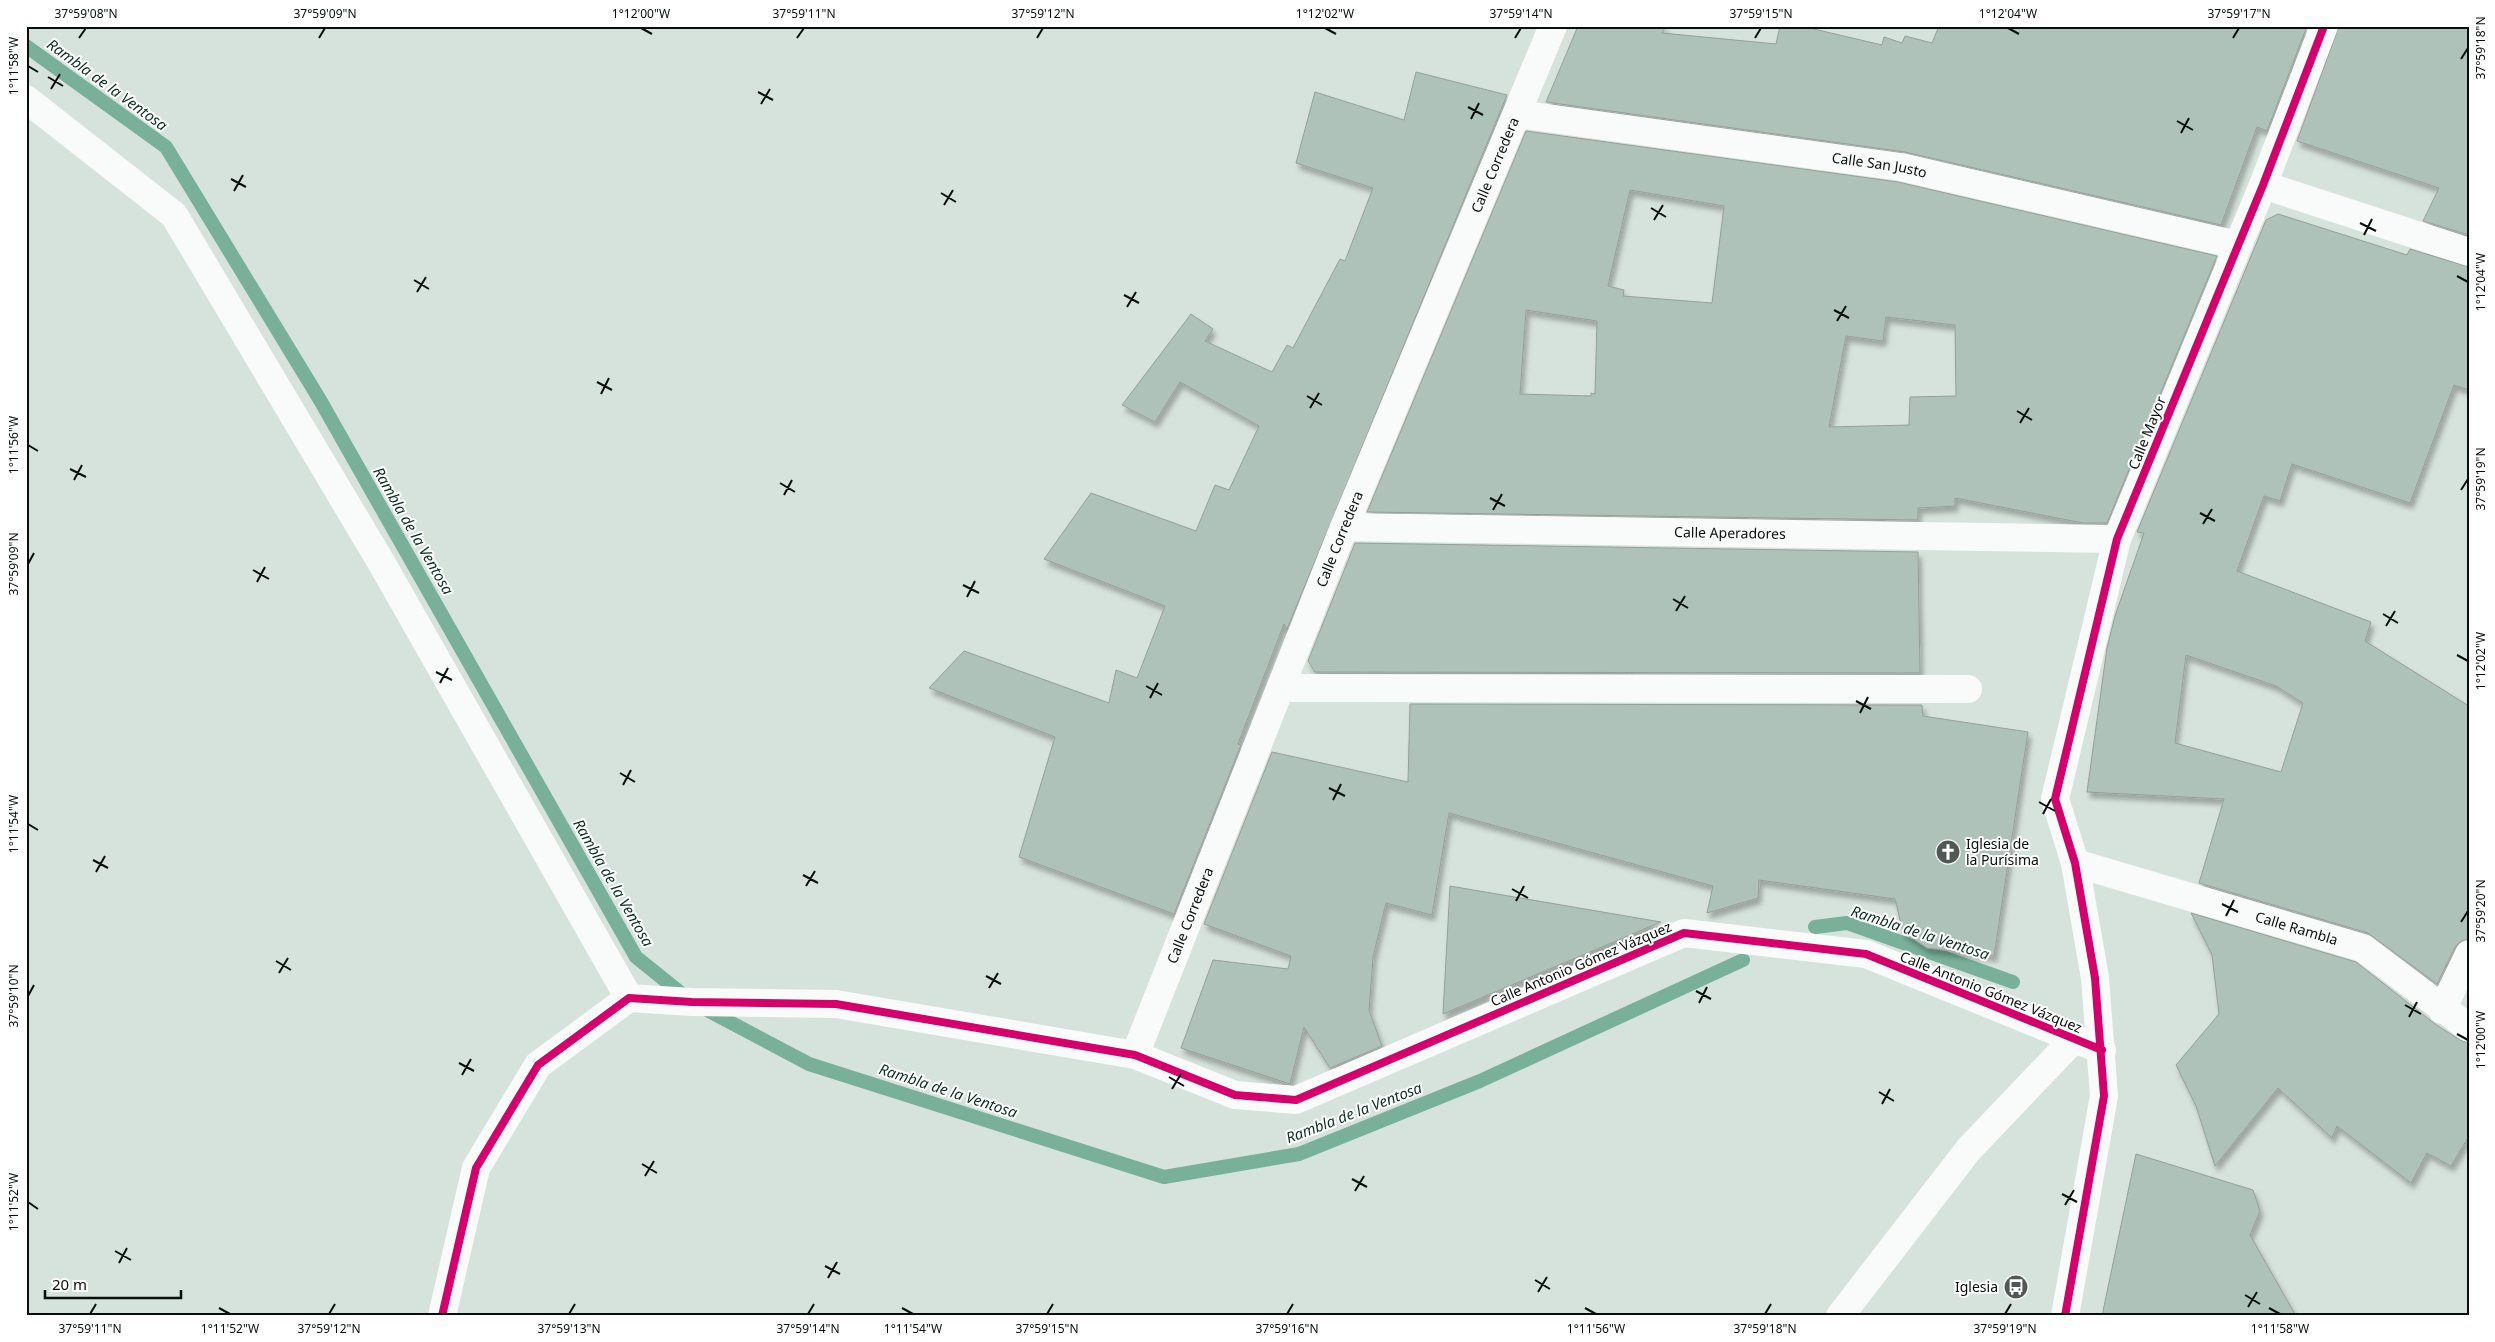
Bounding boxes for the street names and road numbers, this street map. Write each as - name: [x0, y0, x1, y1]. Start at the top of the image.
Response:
- street label: Calle Corredera: [1466, 114, 1523, 216]
- street label: Calle San Justo: [1831, 148, 1929, 182]
- street label: Calle Mayor: [2123, 393, 2170, 472]
- street label: Calle Corredera: [1311, 488, 1367, 590]
- street label: Calle Aperadores: [1674, 522, 1786, 543]
- street label: Calle Corredera: [1162, 864, 1217, 966]
- street label: Calle Rambla: [2253, 907, 2340, 949]
- street label: Calle Antonio Gómez Vázquez: [1487, 917, 1675, 1010]
- street label: Calle Antonio Gómez Vázquez: [1897, 946, 2085, 1037]

